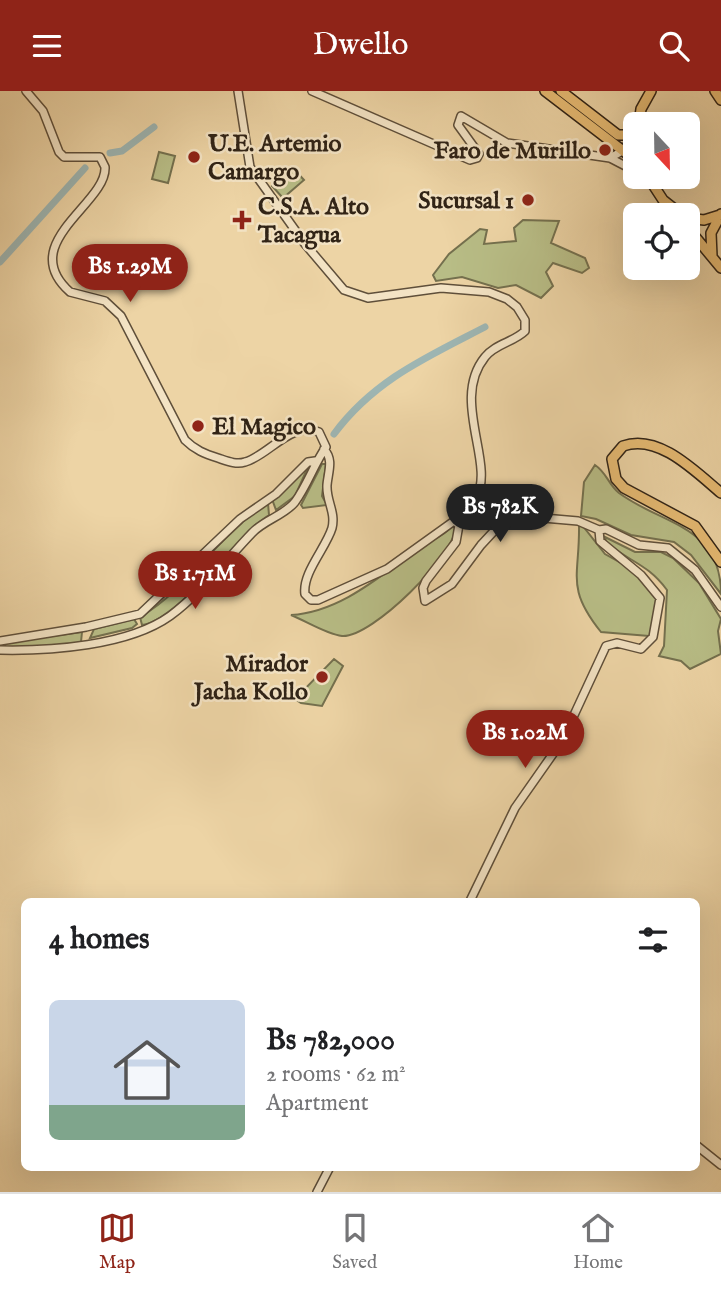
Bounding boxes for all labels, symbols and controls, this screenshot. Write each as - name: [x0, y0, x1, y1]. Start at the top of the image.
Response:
- text: Dwello: [313, 25, 408, 66]
- icon: menu: [28, 27, 66, 65]
- icon: search: [655, 27, 693, 65]
- north arrow: [623, 112, 700, 189]
- map controls: [623, 112, 700, 280]
- place label: U.E. Artemio Camargo: [207, 129, 342, 188]
- place label: Faro de Murillo: [434, 136, 591, 167]
- marker: Faro de Murillo: [597, 142, 613, 158]
- marker: U.E. Artemio Camargo: [186, 149, 202, 165]
- place label: Sucursal 1: [418, 186, 514, 217]
- place label: C.S.A. Alto Tacagua: [257, 192, 369, 251]
- marker: Sucursal 1: [520, 192, 536, 208]
- button: locate: [623, 203, 700, 280]
- marker: C.S.A. Alto Tacagua: [232, 210, 252, 230]
- pin: Bs 1.29M: [58, 245, 202, 304]
- text: Bs 1.29M: [88, 252, 172, 281]
- place label: El Magico: [212, 412, 316, 443]
- marker: El Magico: [190, 418, 206, 434]
- pin: Bs 782K: [435, 484, 565, 544]
- text: Bs 782K: [462, 492, 538, 521]
- pin: Bs 1.71M: [123, 552, 267, 611]
- text: Bs 1.71M: [154, 559, 236, 588]
- place label: Mirador Jacha Kollo: [191, 649, 308, 708]
- marker: Mirador Jacha Kollo: [314, 669, 330, 685]
- pin: Bs 1.02M: [453, 711, 597, 770]
- text: Bs 1.02M: [482, 718, 568, 747]
- text: 4 homes: [49, 921, 150, 959]
- icon: filters: [634, 921, 672, 959]
- text: Bs 782,000: [266, 1022, 395, 1060]
- icon: home: [105, 1028, 189, 1112]
- text: 2 rooms · 62 m²: [266, 1060, 406, 1089]
- text: Apartment: [266, 1089, 369, 1118]
- tab: Map: [98, 1209, 136, 1275]
- tab: Saved: [332, 1209, 377, 1275]
- tab: Home: [573, 1209, 623, 1275]

